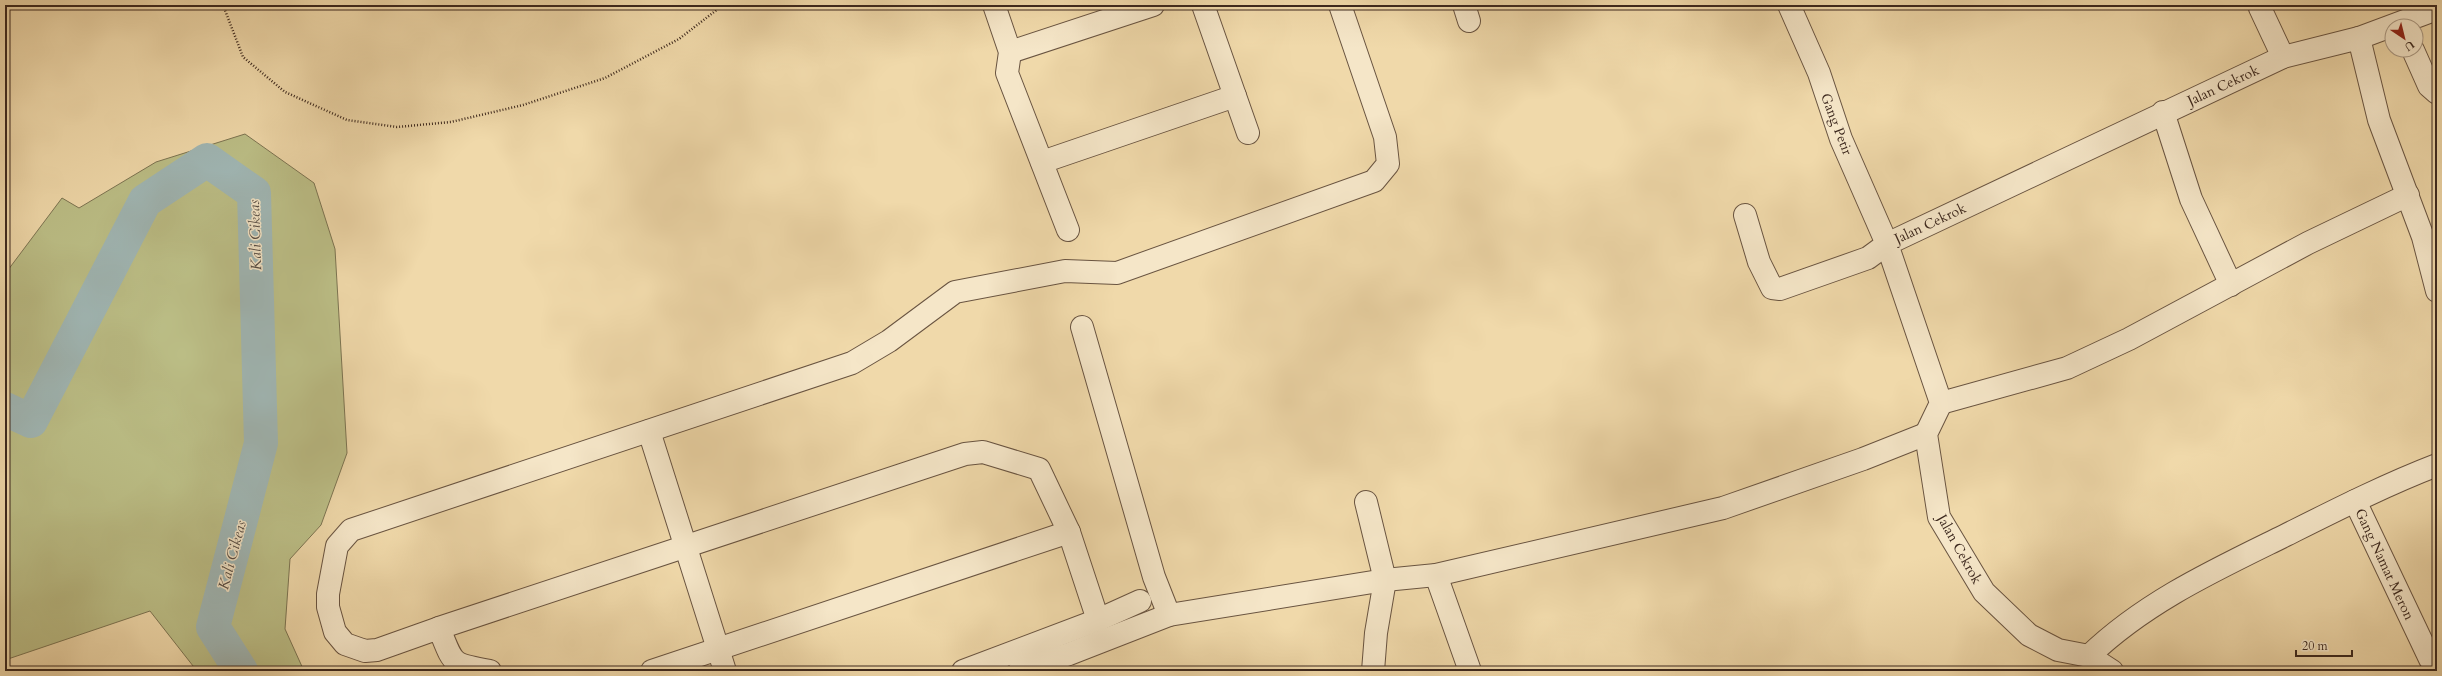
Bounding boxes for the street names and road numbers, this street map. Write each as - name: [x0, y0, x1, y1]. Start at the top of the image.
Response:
- street label: Jalan Cekrok: [2183, 60, 2263, 111]
- street label: Gang Petir: [1816, 91, 1857, 159]
- street label: Jalan Cekrok: [1890, 198, 1970, 249]
- street label: Gang Namat Meron: [2350, 505, 2419, 623]
- street label: Jalan Cekrok: [1932, 509, 1987, 588]

